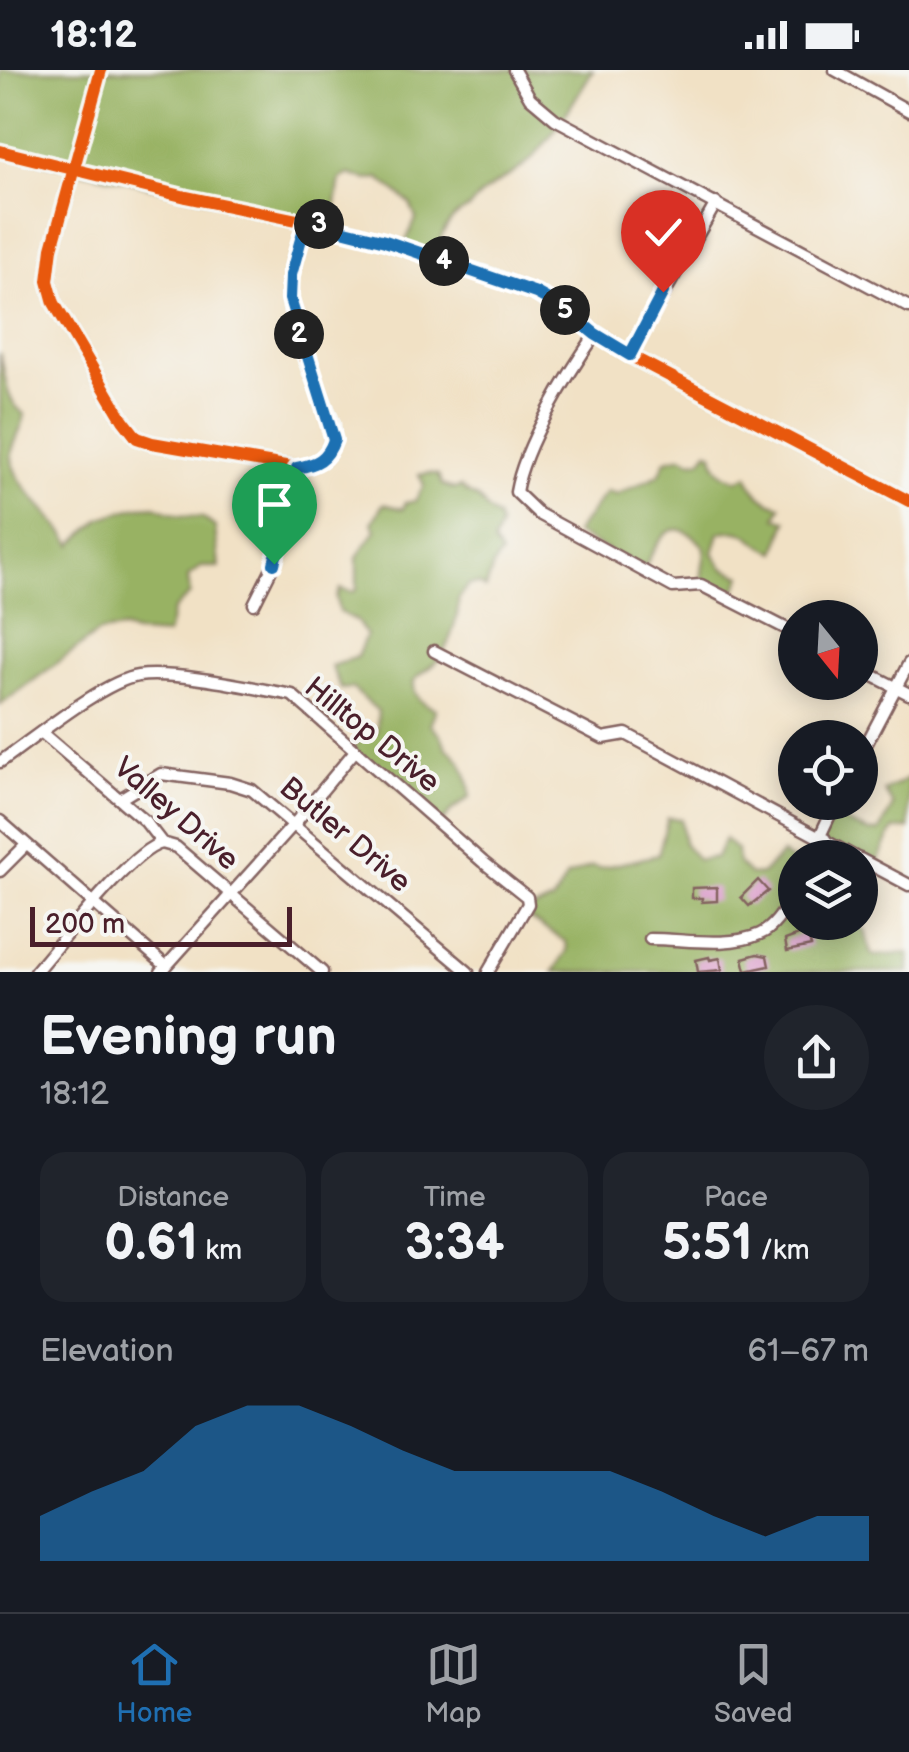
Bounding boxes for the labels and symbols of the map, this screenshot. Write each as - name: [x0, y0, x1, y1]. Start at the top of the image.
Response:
- pin: [621, 190, 706, 293]
- pin: 3: [294, 199, 344, 249]
- pin: 4: [419, 236, 469, 286]
- pin: 5: [540, 285, 590, 335]
- pin: 2: [274, 309, 324, 359]
- pin: [232, 462, 317, 565]
- north arrow: [778, 600, 878, 700]
- street label: Hilltop Drive: [297, 669, 447, 801]
- street label: Valley Drive: [106, 750, 246, 878]
- street label: Butler Drive: [272, 770, 418, 900]
- scale bar: [30, 902, 292, 946]

